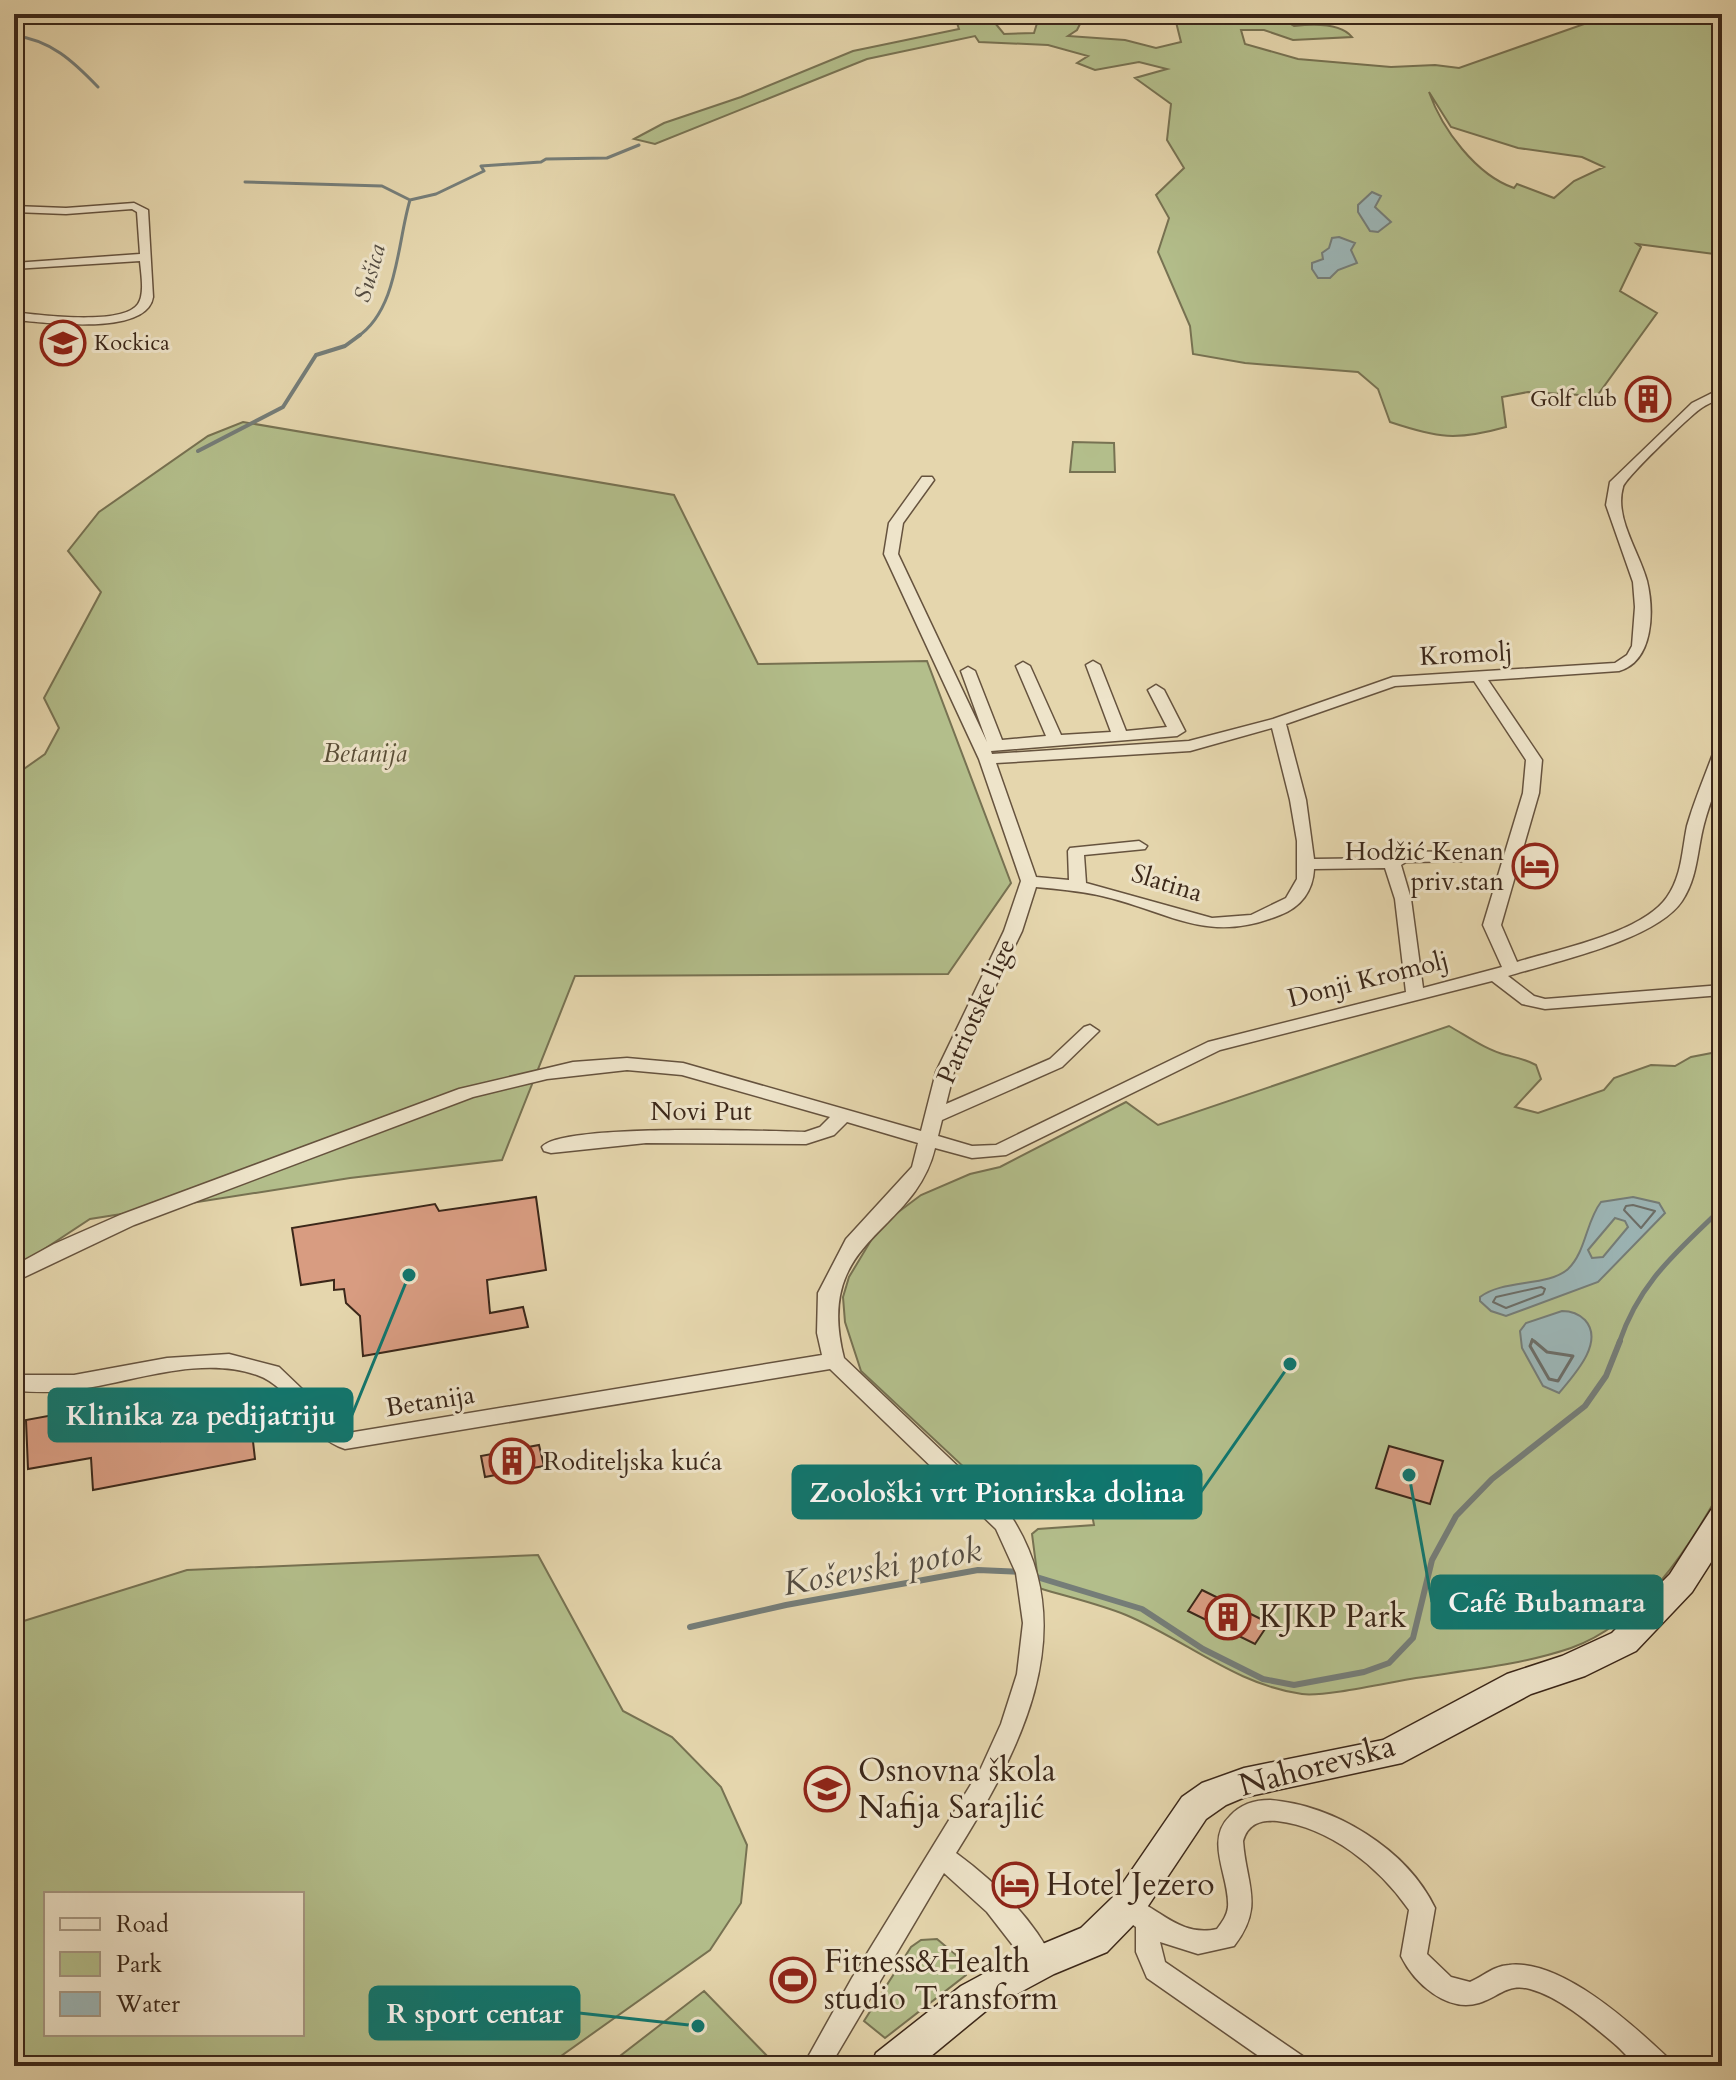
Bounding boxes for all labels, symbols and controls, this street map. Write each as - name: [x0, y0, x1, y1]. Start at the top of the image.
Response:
- water label: Sušica: [346, 240, 394, 306]
- school or university icon: Kockica: [39, 319, 87, 367]
- place label: Kockica: [94, 328, 170, 358]
- building icon: Golf club: [1624, 375, 1672, 423]
- place label: Golf club: [1530, 384, 1617, 414]
- street label: Kromolj: [1419, 634, 1513, 674]
- park label: Betanija: [323, 736, 407, 771]
- place label: Hodžić Kenan priv.stan: [1345, 834, 1504, 899]
- hotel icon: Hodžić Kenan priv.stan: [1511, 842, 1559, 890]
- street label: Slatina: [1127, 856, 1207, 910]
- street label: Patriotske lige: [928, 933, 1024, 1089]
- street label: Donji Kromolj: [1284, 942, 1452, 1016]
- street label: Novi Put: [650, 1094, 752, 1129]
- street label: Betanija: [383, 1377, 477, 1425]
- callout: Klinika za pedijatriju: [49, 1389, 352, 1441]
- text: Klinika za pedijatriju: [66, 1397, 336, 1435]
- building icon: Roditeljska kuća: [488, 1437, 536, 1485]
- place label: Roditeljska kuća: [543, 1444, 722, 1479]
- callout: Zoološki vrt Pionirska dolina: [793, 1466, 1201, 1518]
- text: Zoološki vrt Pionirska dolina: [809, 1474, 1185, 1512]
- water label: Koševski potok: [779, 1527, 985, 1607]
- callout: Café Bubamara: [1432, 1576, 1662, 1628]
- text: Café Bubamara: [1448, 1584, 1646, 1622]
- building icon: KJKP Park: [1204, 1593, 1252, 1641]
- place label: KJKP Park: [1259, 1595, 1407, 1639]
- street label: Nahorevska: [1234, 1724, 1400, 1808]
- place label: Osnovna škola Nafija Sarajlić: [858, 1749, 1056, 1830]
- school or university icon: Osnovna škola Nafija Sarajlić: [803, 1765, 851, 1813]
- hotel icon: Hotel Jezero: [991, 1861, 1039, 1909]
- place label: Hotel Jezero: [1046, 1863, 1215, 1907]
- legend: [44, 1892, 304, 2036]
- text: Road: [116, 1908, 169, 1941]
- place label: Fitness&Health studio Transform: [824, 1940, 1058, 2021]
- text: Park: [116, 1948, 162, 1981]
- sports icon: Fitness&Health studio Transform: [769, 1956, 817, 2004]
- callout: R sport centar: [370, 1987, 579, 2039]
- text: Water: [115, 1988, 180, 2021]
- text: R sport centar: [386, 1995, 564, 2033]

